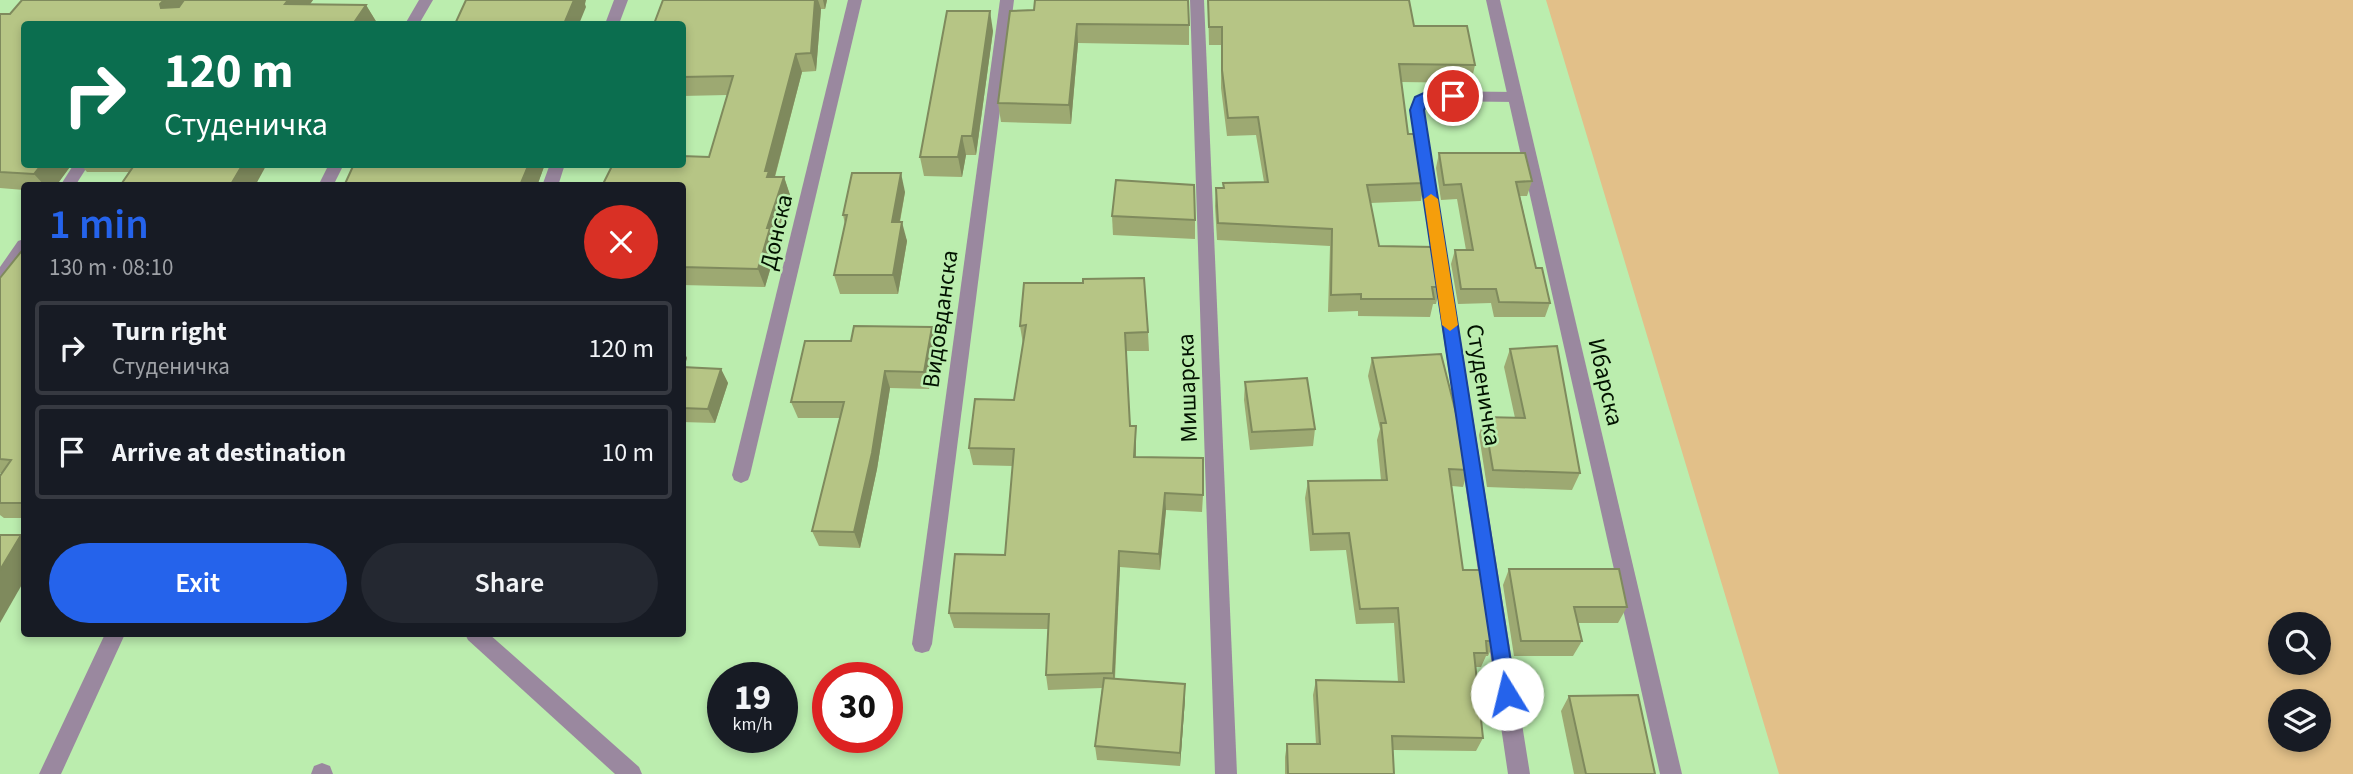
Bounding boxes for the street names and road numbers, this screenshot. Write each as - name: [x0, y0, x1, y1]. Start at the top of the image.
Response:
- street label: Донска: [751, 191, 802, 273]
- street label: Видовданска: [914, 248, 967, 390]
- street label: Студеничка: [1457, 322, 1510, 449]
- street label: Мишарска: [1168, 333, 1207, 443]
- street label: Ибарска: [1578, 335, 1633, 429]

